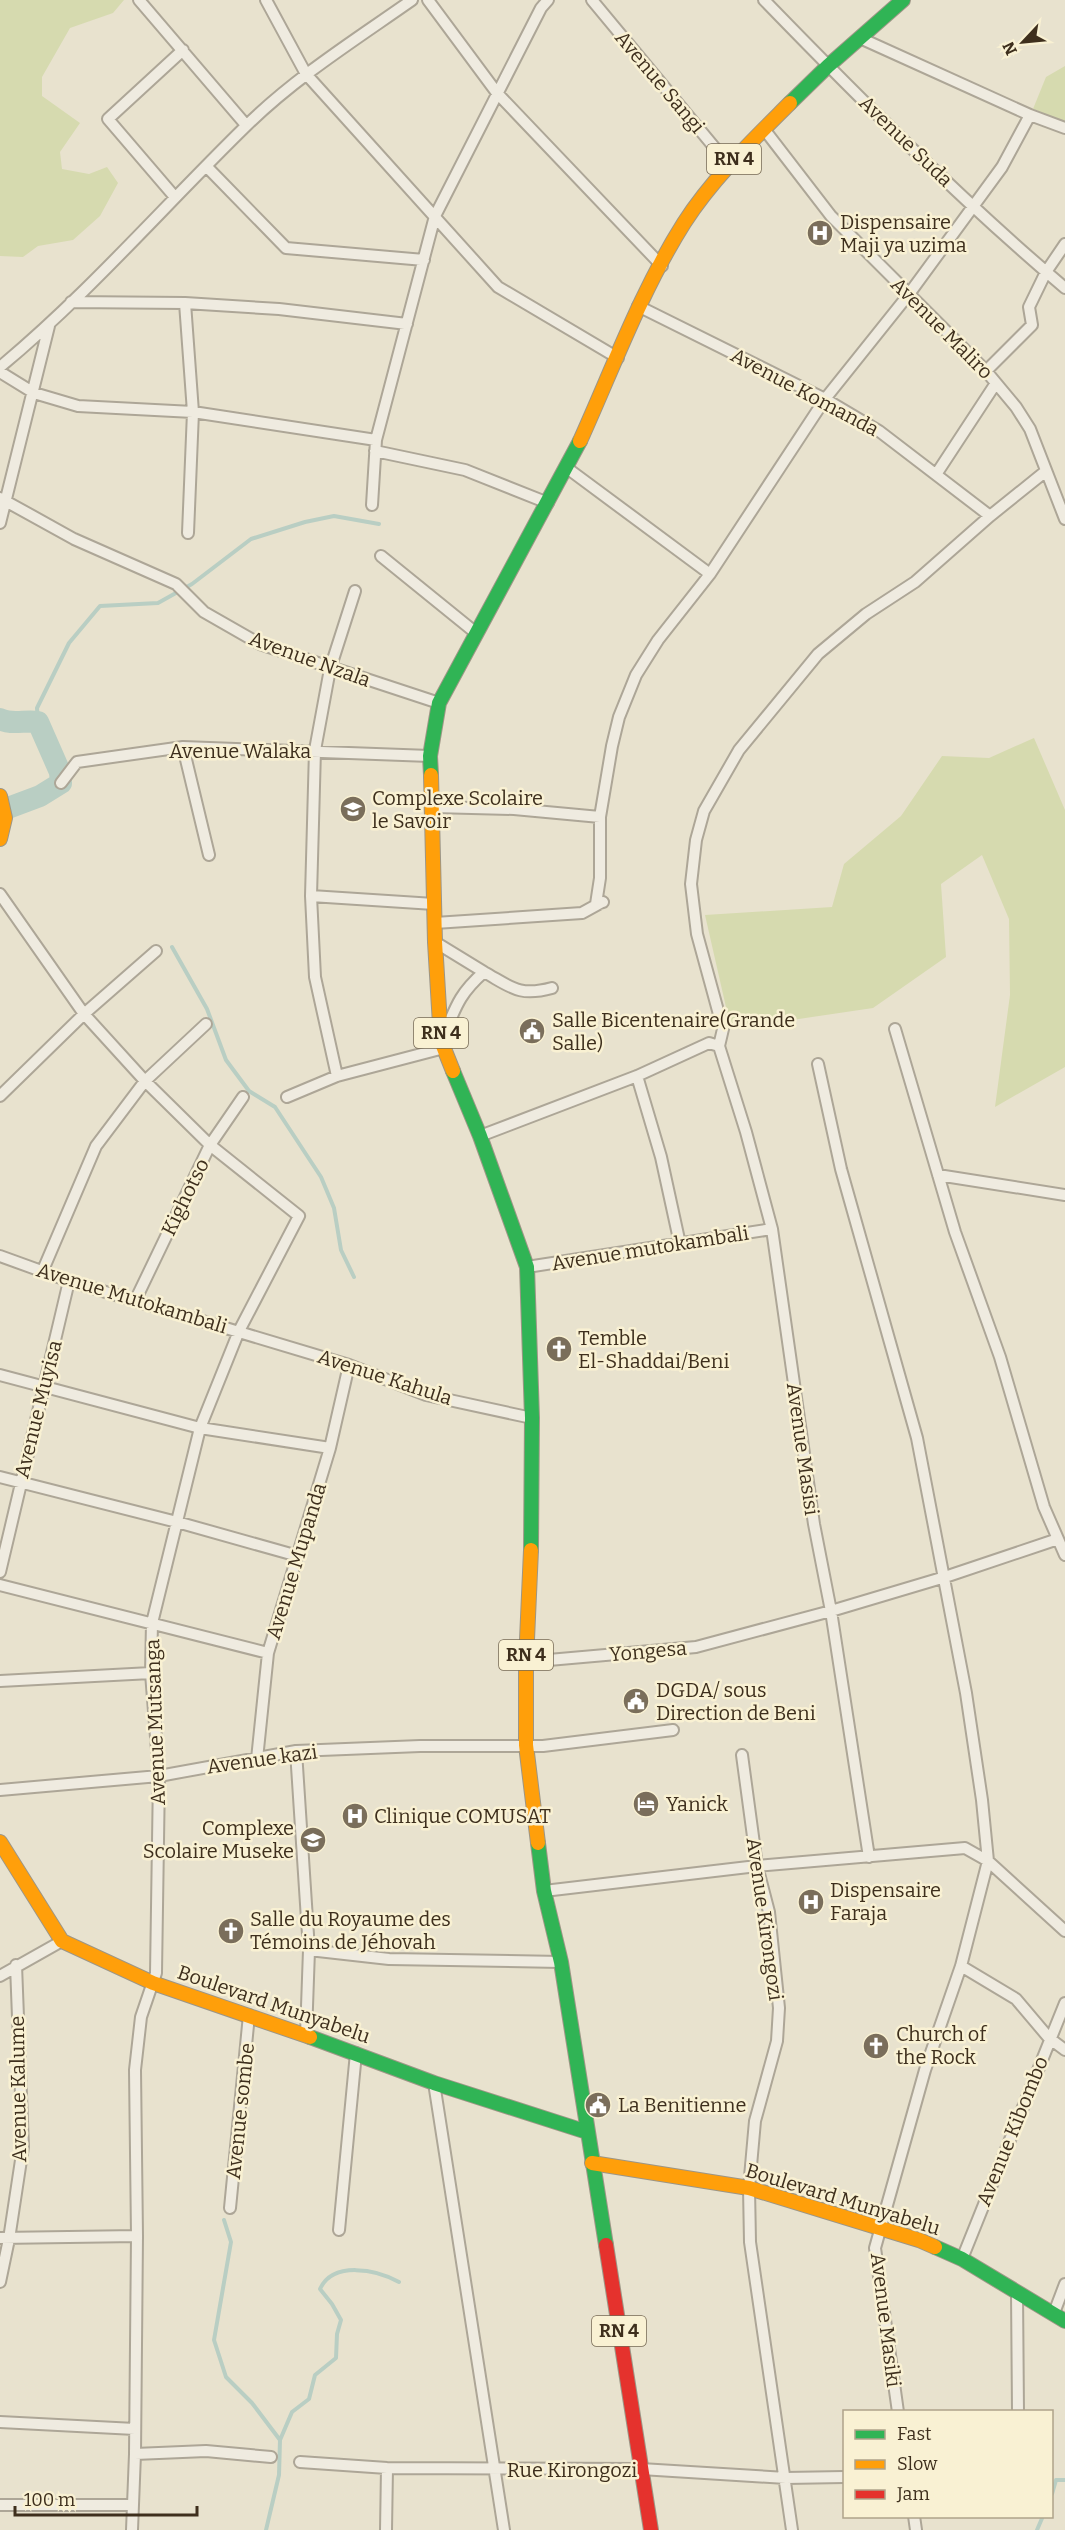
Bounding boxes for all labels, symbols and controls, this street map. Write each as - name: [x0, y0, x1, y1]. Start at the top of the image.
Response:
- north arrow: [993, 12, 1053, 72]
- street label: Avenue Sangi: [610, 26, 710, 138]
- text: N: [999, 39, 1021, 58]
- street label: Avenue Suda: [854, 90, 958, 192]
- road number: RN 4: [707, 144, 761, 174]
- place label: Dispensaire Maji ya uzima: [840, 210, 967, 258]
- hospital icon: Dispensaire Maji ya uzima: [805, 218, 835, 248]
- street label: Avenue Maliro: [886, 272, 998, 384]
- street label: Avenue Komanda: [727, 343, 883, 441]
- street label: Avenue Nzala: [246, 626, 374, 692]
- street label: Avenue Walaka: [169, 739, 311, 763]
- place label: Complexe Scolaire le Savoir: [372, 786, 543, 833]
- school or university icon: Complexe Scolaire le Savoir: [338, 794, 368, 824]
- place label: Salle Bicentenaire(Grande Salle): [552, 1008, 795, 1055]
- public building icon: Salle Bicentenaire(Grande Salle): [517, 1016, 547, 1046]
- road number: RN 4: [414, 1018, 468, 1048]
- street label: Kighotso: [156, 1155, 214, 1239]
- street label: Avenue mutokambali: [550, 1221, 750, 1275]
- street label: Avenue Mutokambali: [34, 1258, 230, 1338]
- place label: Temble El-Shaddai/Beni: [578, 1326, 729, 1373]
- church icon: Temble El-Shaddai/Beni: [544, 1334, 574, 1364]
- street label: Avenue Muyisa: [9, 1338, 67, 1480]
- street label: Avenue Kahula: [315, 1344, 455, 1410]
- street label: Avenue Masisi: [782, 1381, 824, 1517]
- street label: Avenue Mupanda: [261, 1480, 331, 1642]
- street label: Yongesa: [608, 1636, 688, 1666]
- street label: Avenue Mutsanga: [140, 1638, 170, 1806]
- road number: RN 4: [499, 1640, 553, 1670]
- place label: DGDA/ sous Direction de Beni: [656, 1678, 816, 1725]
- public building icon: DGDA/ sous Direction de Beni: [621, 1686, 651, 1716]
- street label: Avenue kazi: [205, 1739, 319, 1779]
- hotel icon: Yanick: [631, 1789, 661, 1819]
- place label: Yanick: [666, 1792, 728, 1816]
- hospital icon: Clinique COMUSAT: [340, 1801, 370, 1831]
- place label: Clinique COMUSAT: [374, 1804, 551, 1828]
- place label: Complexe Scolaire Museke: [143, 1816, 294, 1863]
- school or university icon: Complexe Scolaire Museke: [298, 1825, 328, 1855]
- street label: Avenue Kirongozi: [742, 1836, 788, 2002]
- place label: Dispensaire Faraja: [830, 1878, 941, 1926]
- hospital icon: Dispensaire Faraja: [796, 1887, 826, 1917]
- place label: Salle du Royaume des Témoins de Jéhovah: [250, 1907, 451, 1954]
- church icon: Salle du Royaume des Témoins de Jéhovah: [216, 1916, 246, 1946]
- street label: Boulevard Munyabelu: [174, 1960, 374, 2048]
- street label: Avenue Kalume: [5, 2015, 31, 2163]
- place label: Church of the Rock: [896, 2022, 988, 2069]
- church icon: Church of the Rock: [861, 2031, 891, 2061]
- street label: Avenue sombe: [221, 2042, 259, 2180]
- street label: Avenue Kibombo: [971, 2053, 1053, 2209]
- public building icon: La Benitienne: [583, 2090, 613, 2120]
- place label: La Benitienne: [618, 2093, 746, 2117]
- street label: Boulevard Munyabelu: [743, 2158, 943, 2240]
- street label: Avenue Masiki: [866, 2251, 906, 2389]
- road number: RN 4: [592, 2316, 646, 2346]
- legend: [843, 2410, 1053, 2518]
- text: Fast: [897, 2423, 932, 2445]
- text: Slow: [897, 2453, 938, 2475]
- street label: Rue Kirongozi: [507, 2458, 637, 2482]
- scale bar: [15, 2479, 196, 2517]
- text: Jam: [896, 2483, 930, 2505]
- text: 100 m: [24, 2489, 75, 2511]

